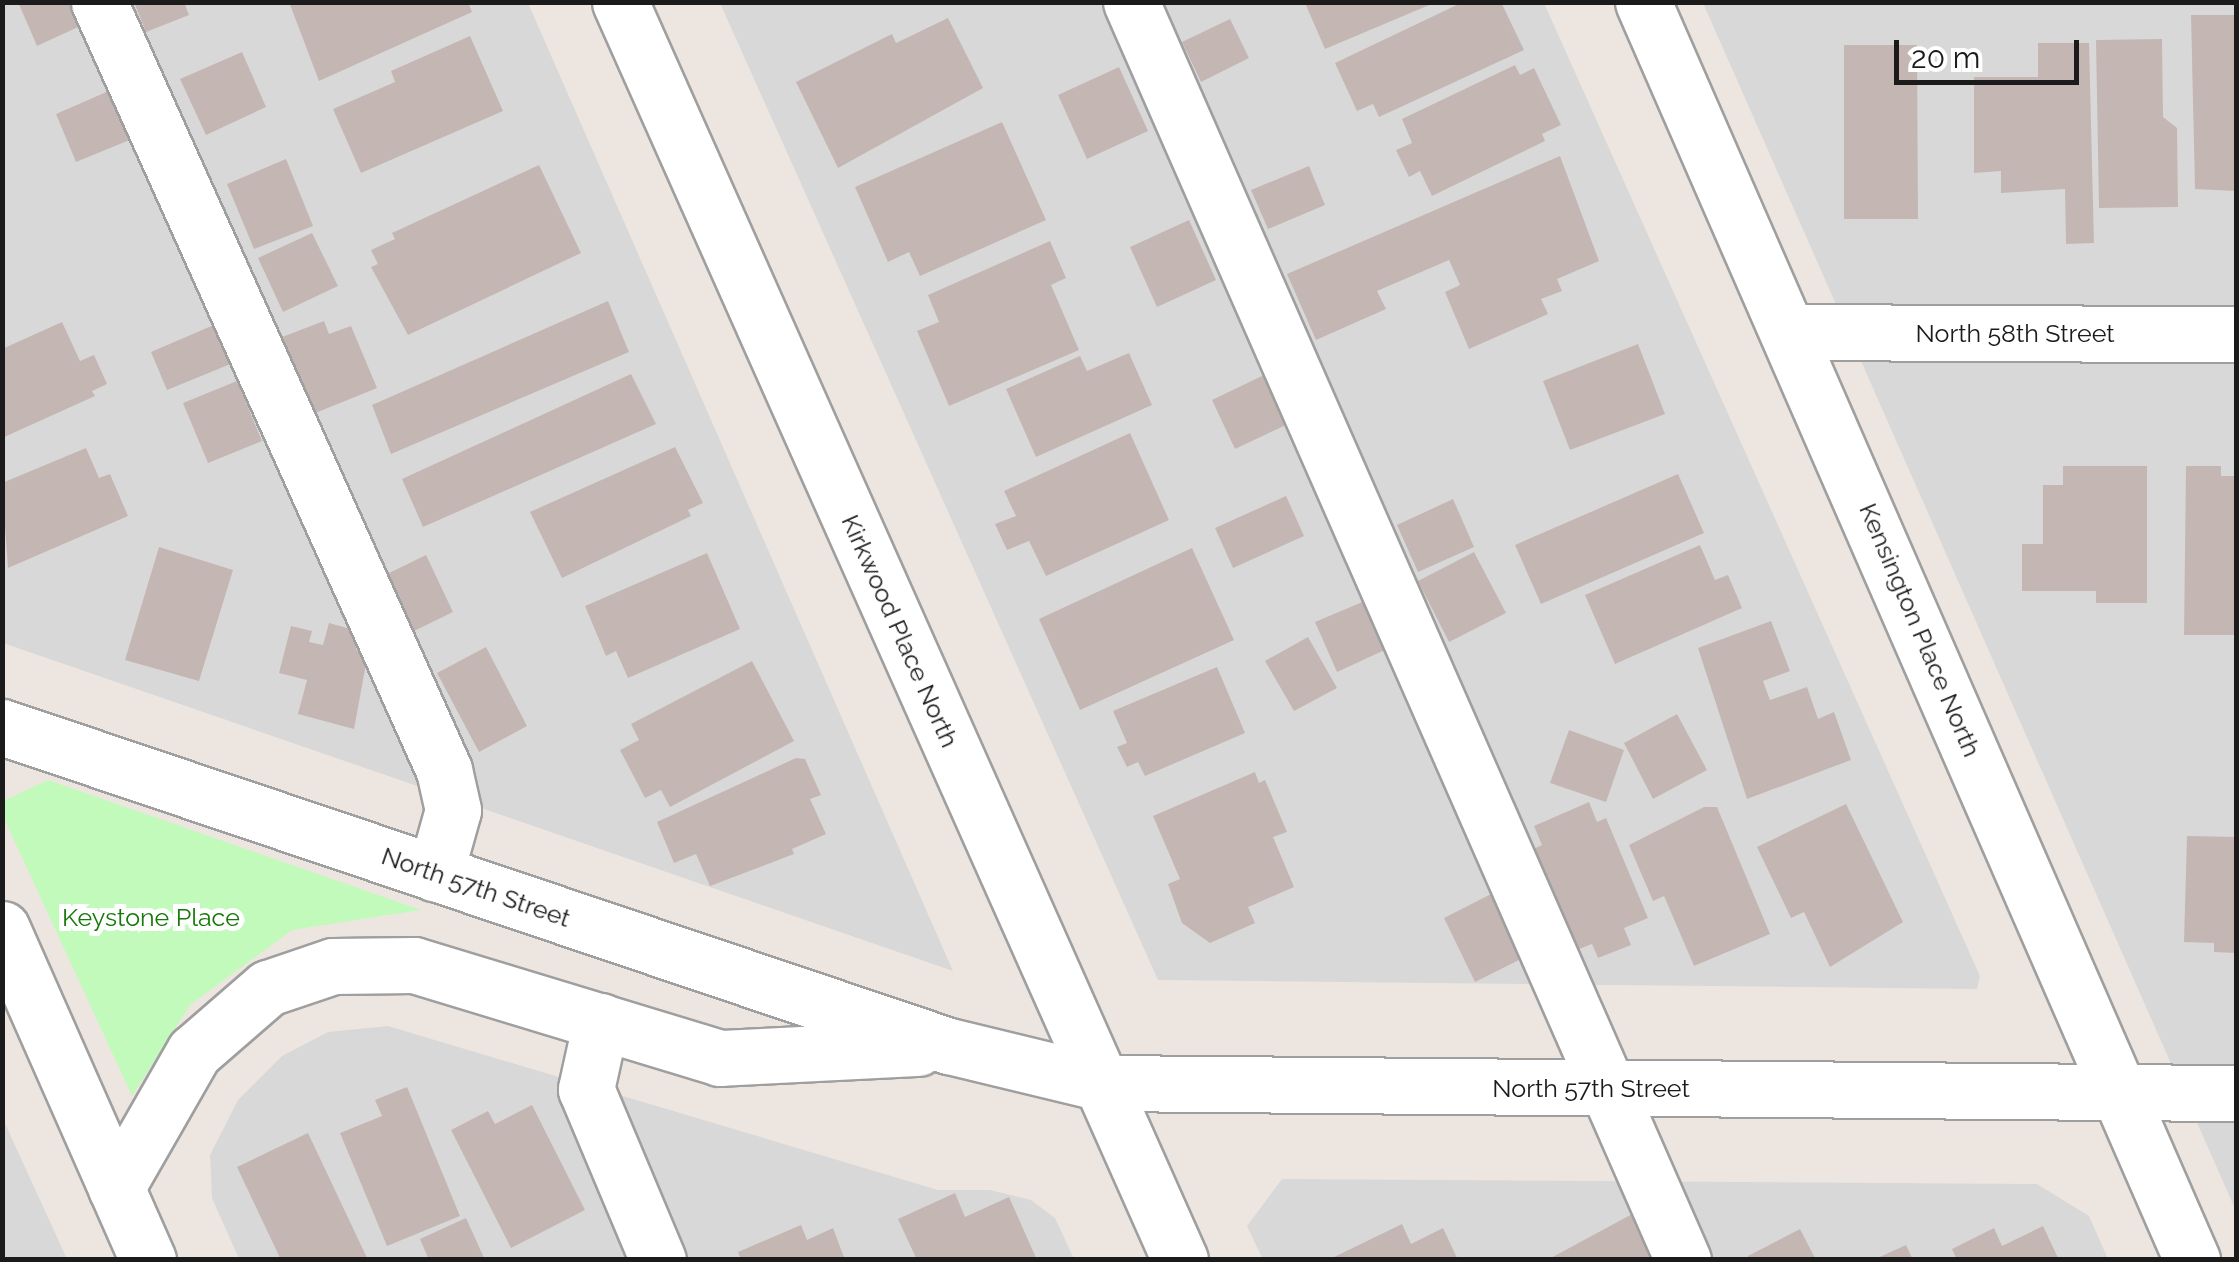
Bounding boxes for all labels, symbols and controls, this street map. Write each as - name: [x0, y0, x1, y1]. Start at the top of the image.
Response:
- scale bar: [1899, 20, 2084, 82]
- text: 20 m: [1911, 40, 1980, 75]
- street label: North 58th Street: [1915, 318, 2115, 348]
- street label: Kensington Place North: [1853, 499, 1987, 761]
- street label: Kirkwood Place North: [835, 510, 965, 752]
- street label: North 57th Street: [378, 841, 574, 933]
- park label: Keystone Place: [62, 902, 240, 932]
- street label: North 57th Street: [1492, 1073, 1690, 1103]

